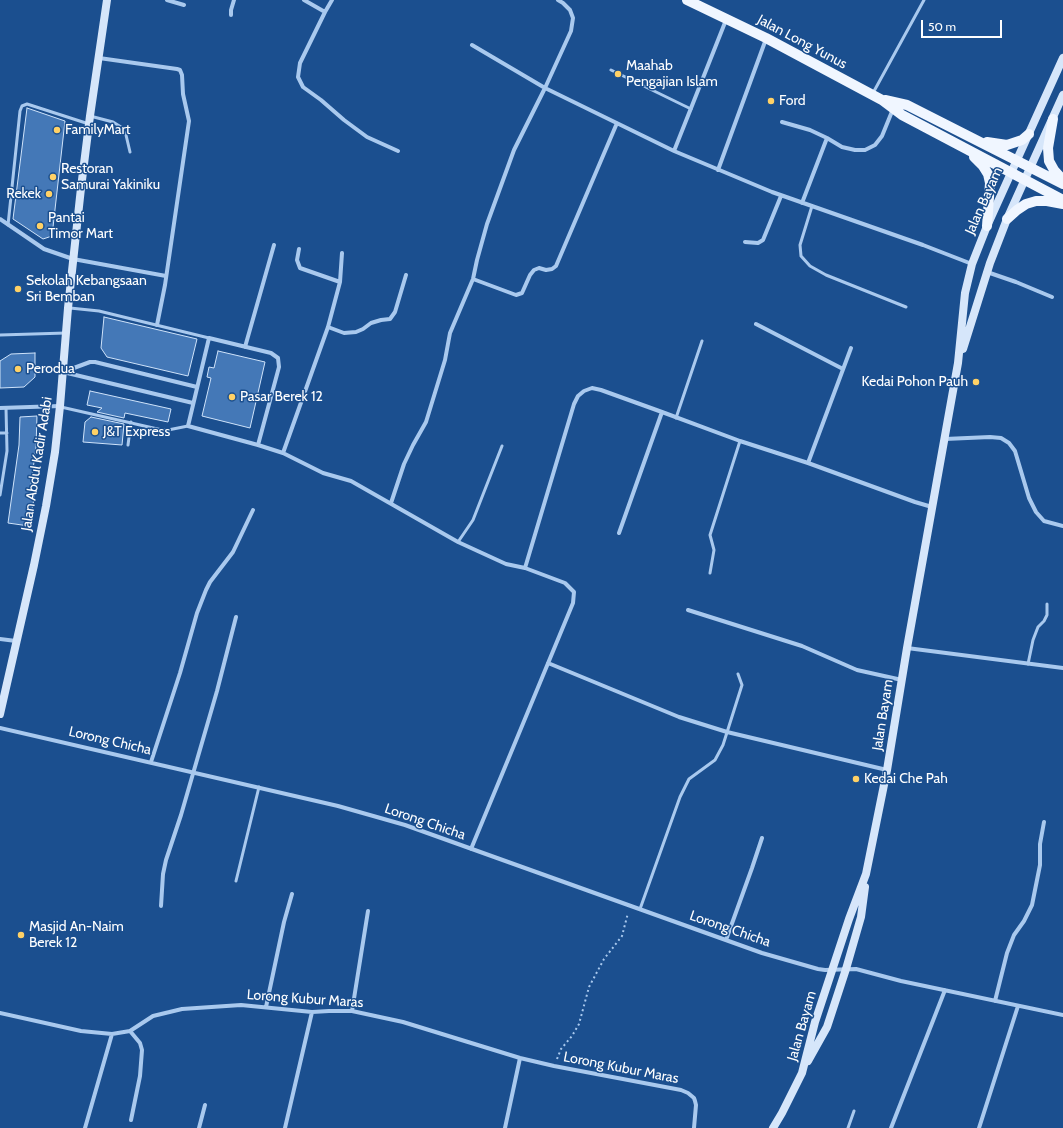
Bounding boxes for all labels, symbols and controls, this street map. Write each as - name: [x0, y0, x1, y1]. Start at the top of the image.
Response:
- street label: Jalan Long Yunus: [754, 11, 850, 73]
- scale bar: [923, 12, 1004, 38]
- text: 50 m: [928, 19, 956, 34]
- place label: Maahab Pengajian Islam: [626, 58, 718, 90]
- marker: Maahab Pengajian Islam: [613, 69, 623, 79]
- place label: Ford: [779, 93, 805, 109]
- marker: Ford: [766, 96, 776, 106]
- place label: FamilyMart: [65, 122, 131, 138]
- marker: FamilyMart: [52, 125, 62, 135]
- place label: Restoran Samurai Yakiniku: [61, 161, 160, 194]
- street label: Jalan Bayam: [962, 165, 1006, 237]
- marker: Restoran Samurai Yakiniku: [48, 172, 58, 182]
- place label: Rekek: [6, 186, 41, 202]
- marker: Rekek: [44, 189, 54, 199]
- place label: Pantai Timor Mart: [48, 210, 113, 242]
- marker: Pantai Timor Mart: [35, 221, 45, 231]
- place label: Sekolah Kebangsaan Sri Bemban: [26, 273, 147, 306]
- marker: Sekolah Kebangsaan Sri Bemban: [13, 284, 23, 294]
- place label: Perodua: [26, 361, 75, 377]
- marker: Perodua: [13, 364, 23, 374]
- place label: Kedai Pohon Pauh: [862, 374, 968, 390]
- marker: Kedai Pohon Pauh: [971, 377, 981, 387]
- place label: Pasar Berek 12: [240, 389, 323, 405]
- marker: Pasar Berek 12: [227, 392, 237, 402]
- street label: Jalan Abdul Kadir Adabi: [18, 396, 56, 532]
- place label: J&T Express: [103, 424, 170, 440]
- marker: J&T Express: [90, 427, 100, 437]
- street label: Jalan Bayam: [869, 678, 897, 752]
- street label: Lorong Chicha: [67, 723, 153, 759]
- place label: Kedai Che Pah: [864, 771, 948, 787]
- marker: Kedai Che Pah: [851, 774, 861, 784]
- street label: Lorong Chicha: [382, 800, 468, 844]
- street label: Lorong Chicha: [687, 907, 773, 951]
- place label: Masjid An-Naim Berek 12: [29, 919, 124, 952]
- marker: Masjid An-Naim Berek 12: [16, 930, 26, 940]
- street label: Lorong Kubur Maras: [246, 987, 364, 1011]
- street label: Jalan Bayam: [784, 989, 820, 1063]
- street label: Lorong Kubur Maras: [562, 1049, 680, 1087]

